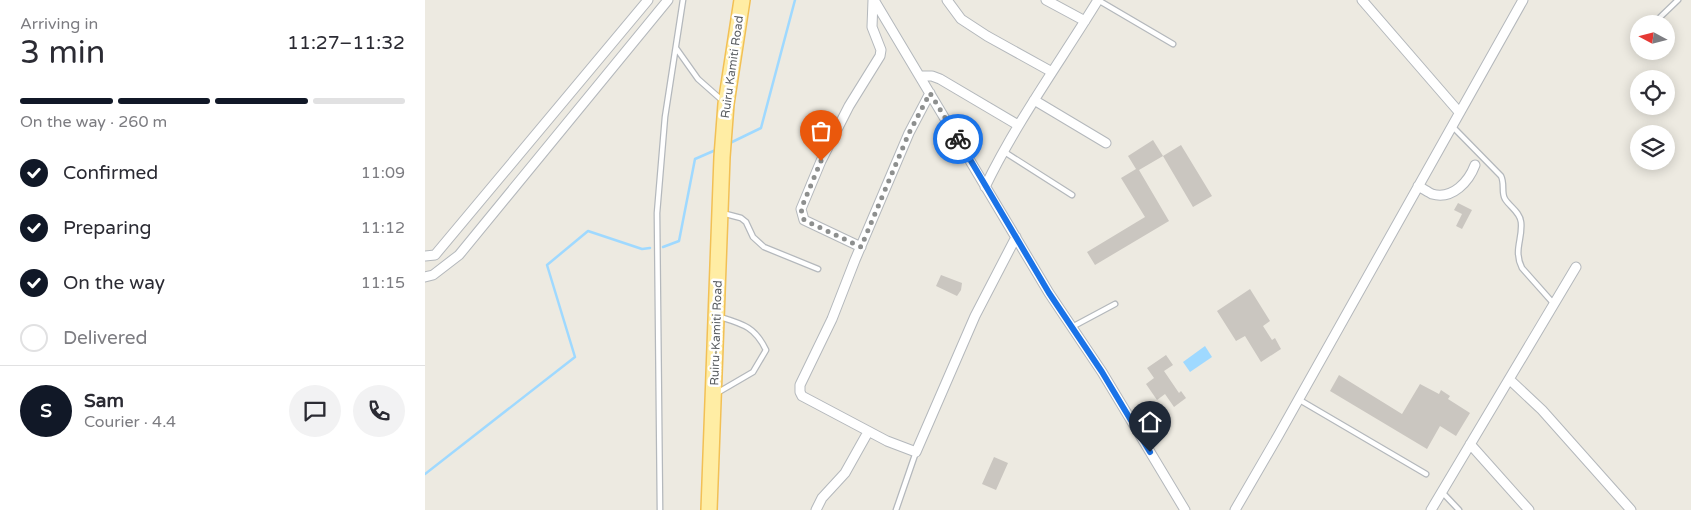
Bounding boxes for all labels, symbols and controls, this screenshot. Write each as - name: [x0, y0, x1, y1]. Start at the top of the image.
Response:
- text: Arriving in: [20, 14, 98, 34]
- street label: Ruiru Kamiti Road: [718, 15, 746, 119]
- north arrow: [1630, 15, 1675, 60]
- map controls: [1630, 15, 1675, 170]
- text: 11:27–11:32: [287, 32, 405, 54]
- text: 3 min: [20, 34, 105, 72]
- button: locate: [1630, 70, 1675, 115]
- pin: [800, 110, 842, 161]
- text: On the way · 260 m: [20, 112, 167, 132]
- courier: [933, 114, 983, 164]
- icon: bag: [807, 117, 835, 145]
- icon: bike: [944, 125, 972, 153]
- button: layers: [1630, 125, 1675, 170]
- icon: check: [20, 159, 48, 187]
- text: Confirmed: [63, 162, 158, 184]
- text: 11:09: [361, 163, 405, 183]
- icon: check: [20, 214, 48, 242]
- text: Preparing: [63, 217, 152, 239]
- text: 11:12: [361, 218, 405, 238]
- icon: check: [20, 269, 48, 297]
- text: On the way: [63, 272, 165, 294]
- text: 11:15: [361, 273, 405, 293]
- street label: Ruiru-Kamiti Road: [707, 280, 725, 386]
- text: Delivered: [63, 327, 148, 349]
- button: chat: [289, 385, 341, 437]
- button: phone: [353, 385, 405, 437]
- text: Sam: [84, 390, 124, 412]
- text: S: [40, 400, 52, 422]
- pin: [1129, 401, 1171, 452]
- icon: home: [1136, 408, 1164, 436]
- text: Courier · 4.4: [84, 412, 176, 432]

